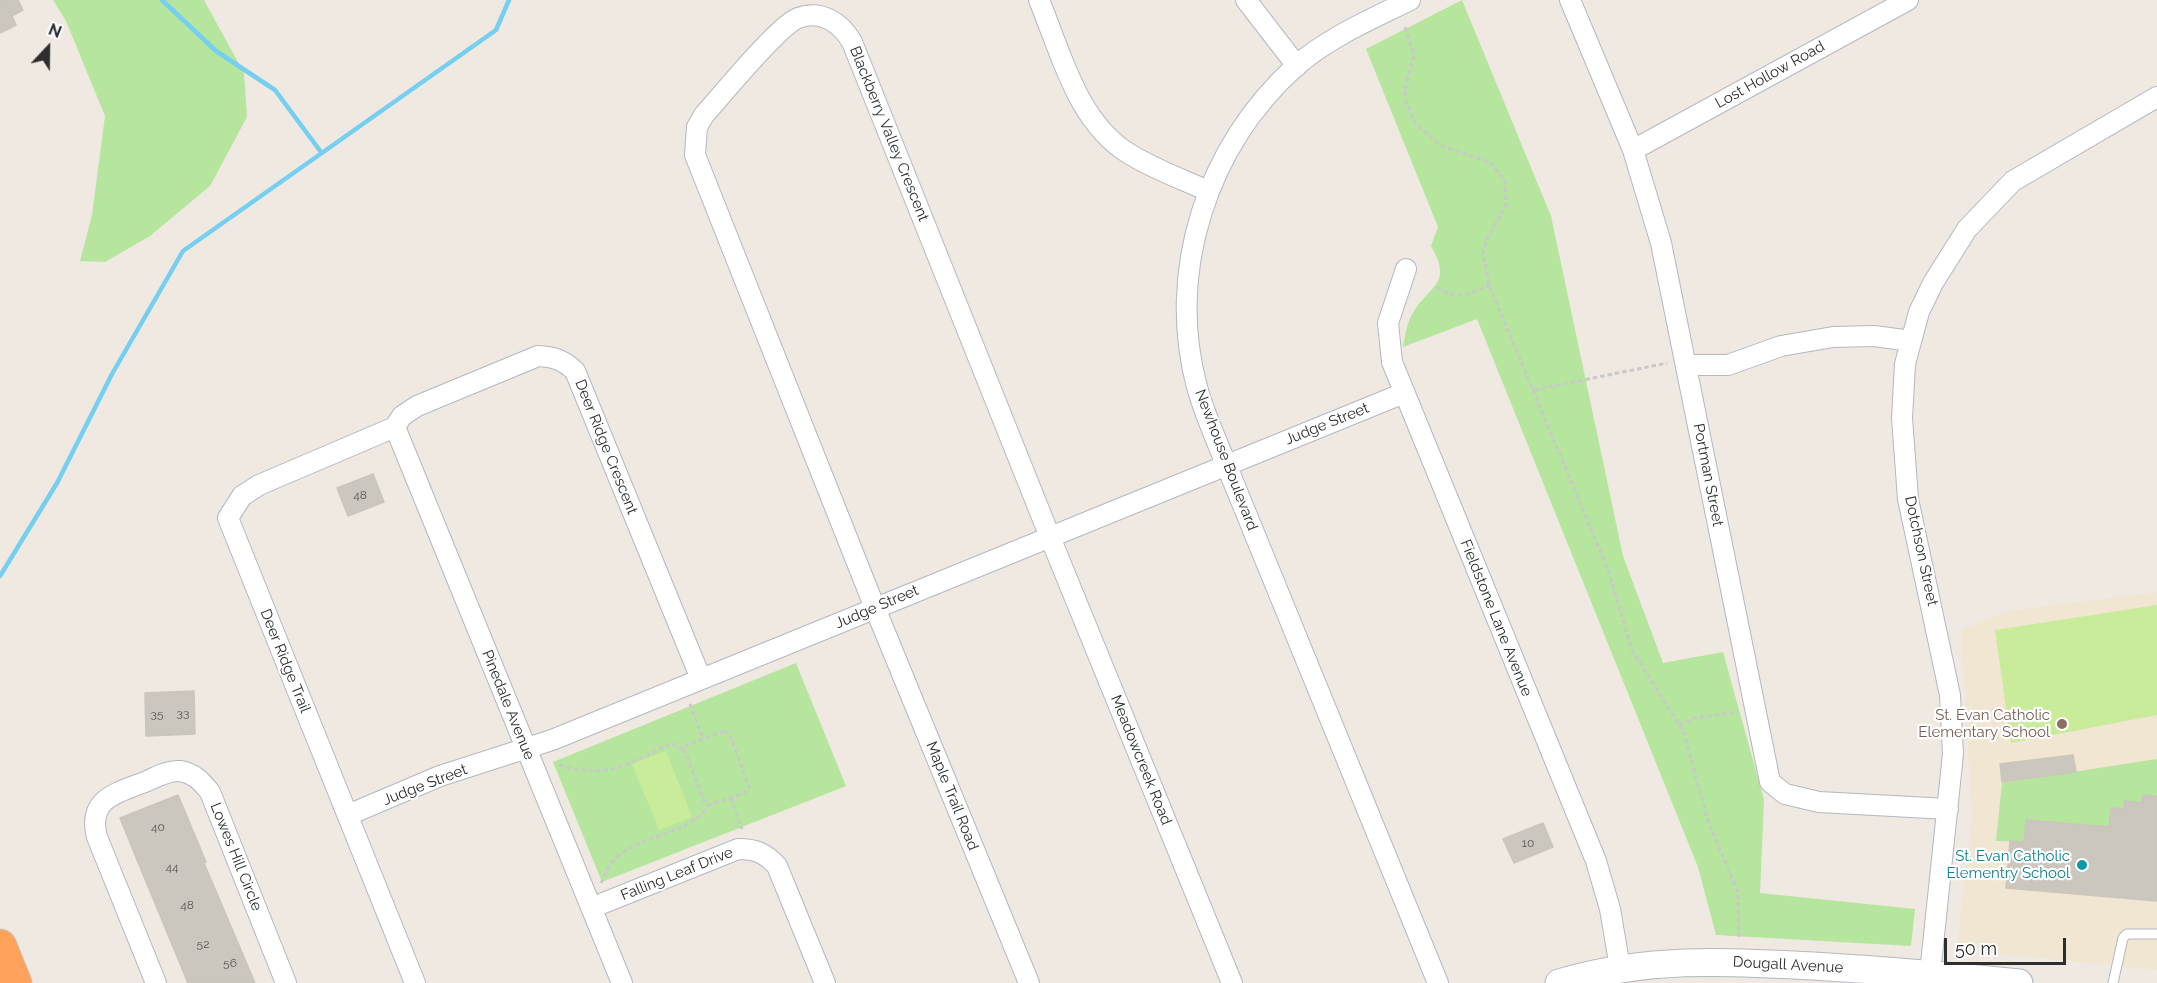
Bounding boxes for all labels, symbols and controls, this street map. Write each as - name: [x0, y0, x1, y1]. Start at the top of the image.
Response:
- north arrow: [18, 18, 78, 78]
- text: N: [46, 20, 64, 42]
- street label: Lost Hollow Road: [1712, 37, 1828, 113]
- street label: Blackberry Valley Crescent: [846, 44, 932, 224]
- street label: Deer Ridge Crescent: [571, 377, 641, 517]
- street label: Newhouse Boulevard: [1191, 387, 1261, 533]
- street label: Judge Street: [1282, 399, 1372, 449]
- street label: Portman Street: [1689, 422, 1727, 528]
- house number: 48: [353, 488, 367, 502]
- street label: Dotchson Street: [1901, 494, 1941, 608]
- street label: Fieldstone Lane Avenue: [1456, 537, 1536, 699]
- street label: Judge Street: [833, 581, 921, 633]
- street label: Deer Ridge Trail: [256, 607, 314, 715]
- street label: Pinedale Avenue: [478, 647, 538, 763]
- street label: Meadowcreek Road: [1107, 692, 1175, 828]
- house number: 33: [177, 706, 189, 720]
- place label: St. Evan Catholic Elementary School: [1918, 706, 2050, 741]
- house number: 35: [151, 707, 163, 721]
- marker: St. Evan Catholic Elementary School: [2055, 717, 2069, 731]
- street label: Maple Trail Road: [922, 739, 982, 853]
- street label: Judge Street: [380, 761, 470, 809]
- street label: Lowes Hill Circle: [206, 800, 266, 914]
- house number: 40: [151, 820, 165, 834]
- house number: 10: [1522, 836, 1534, 850]
- street label: Falling Leaf Drive: [618, 843, 736, 905]
- place label: St. Evan Catholic Elementry School: [1946, 847, 2070, 882]
- marker: St. Evan Catholic Elementry School: [2075, 858, 2089, 872]
- house number: 44: [165, 860, 179, 874]
- house number: 48: [180, 898, 194, 912]
- scale bar: [1947, 926, 2068, 964]
- house number: 52: [197, 937, 209, 951]
- text: 50 m: [1955, 938, 1997, 959]
- street label: Dougall Avenue: [1732, 953, 1844, 977]
- house number: 56: [223, 956, 237, 970]

